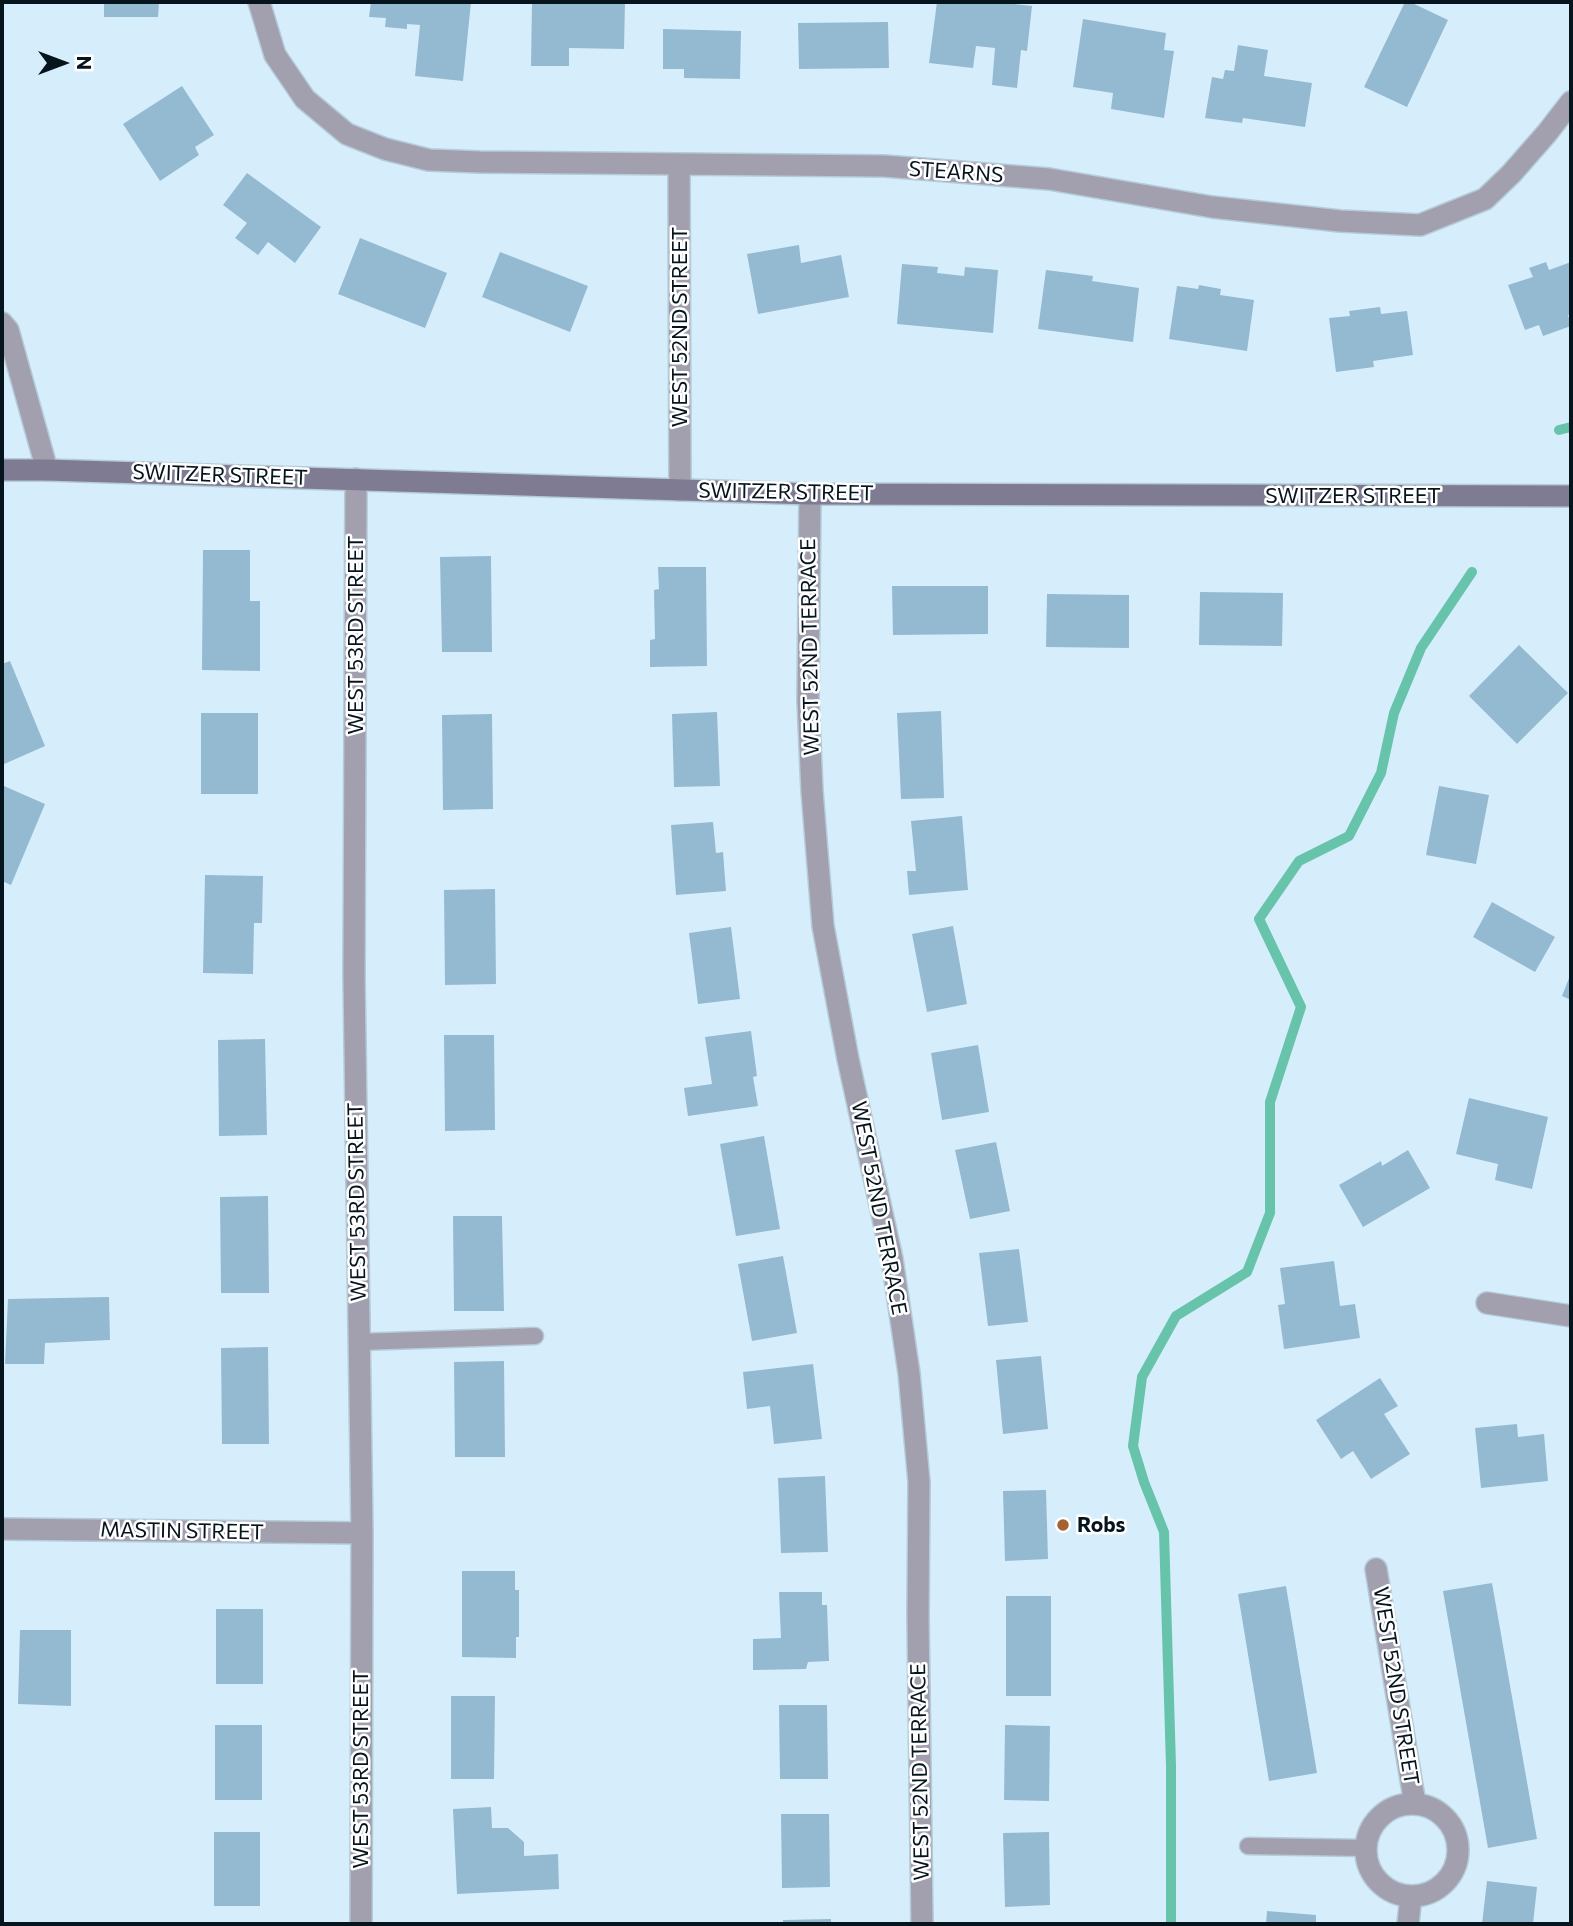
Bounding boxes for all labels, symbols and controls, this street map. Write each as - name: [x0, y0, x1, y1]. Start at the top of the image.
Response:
- north arrow: [28, 28, 98, 98]
- text: N: [73, 56, 96, 70]
- street label: STEARNS: [908, 156, 1004, 188]
- street label: WEST 52ND STREET: [667, 227, 693, 427]
- street label: SWITZER STREET: [132, 459, 308, 491]
- street label: SWITZER STREET: [698, 478, 874, 506]
- street label: SWITZER STREET: [1265, 483, 1441, 509]
- street label: WEST 53RD STREET: [343, 536, 369, 734]
- street label: WEST 52ND TERRACE: [796, 538, 824, 756]
- street label: WEST 52ND TERRACE: [846, 1099, 912, 1317]
- street label: WEST 53RD STREET: [343, 1102, 371, 1302]
- place label: Robs: [1077, 1512, 1125, 1538]
- street label: MASTIN STREET: [100, 1517, 264, 1545]
- marker: Robs: [1055, 1517, 1071, 1533]
- street label: WEST 52ND STREET: [1368, 1585, 1424, 1787]
- street label: WEST 52ND TERRACE: [906, 1663, 934, 1881]
- street label: WEST 53RD STREET: [348, 1670, 374, 1868]

